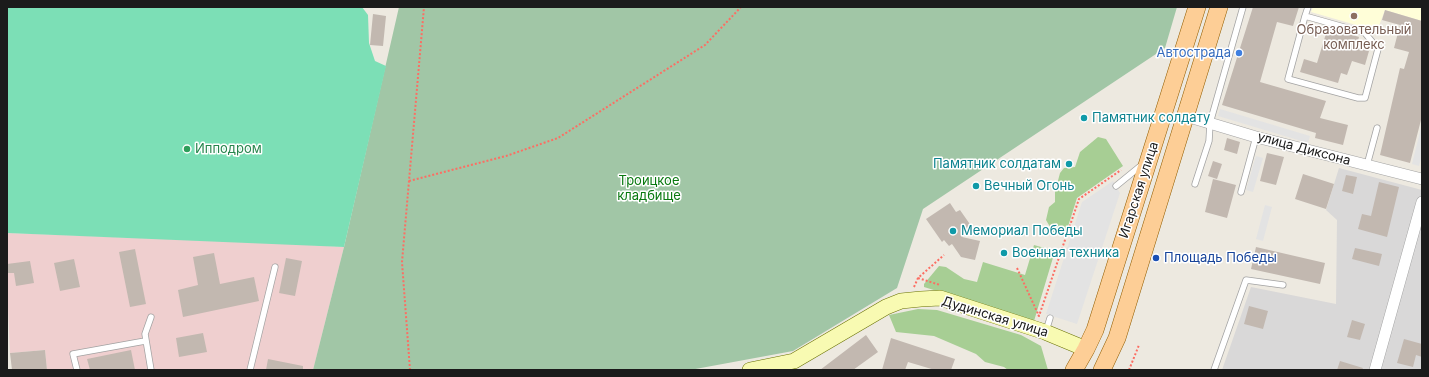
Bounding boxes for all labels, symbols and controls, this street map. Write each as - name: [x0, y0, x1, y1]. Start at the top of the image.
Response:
- marker: Образовательный комплекс: [1349, 11, 1359, 21]
- place label: Образовательный комплекс: [1297, 22, 1411, 53]
- place label: Автострада: [1157, 45, 1231, 61]
- marker: Автострада: [1234, 48, 1244, 58]
- place label: Памятник солдату: [1092, 110, 1210, 126]
- marker: Памятник солдату: [1079, 113, 1089, 123]
- street label: улица Диксона: [1256, 129, 1352, 169]
- street label: Игарская улица: [1116, 140, 1162, 240]
- place label: Ипподром: [195, 141, 262, 157]
- marker: Ипподром: [182, 144, 192, 154]
- place label: Памятник солдатам: [933, 156, 1061, 172]
- marker: Памятник солдатам: [1064, 159, 1074, 169]
- park label: Троицкое кладбище: [617, 173, 681, 204]
- place label: Вечный Огонь: [984, 178, 1074, 194]
- marker: Вечный Огонь: [971, 181, 981, 191]
- place label: Мемориал Победы: [961, 223, 1083, 239]
- marker: Мемориал Победы: [948, 226, 958, 236]
- place label: Военная техника: [1012, 245, 1119, 261]
- marker: Военная техника: [999, 248, 1009, 258]
- place label: Площадь Победы: [1164, 250, 1277, 266]
- marker: Площадь Победы: [1151, 253, 1161, 263]
- street label: Дудинская улица: [940, 293, 1050, 341]

